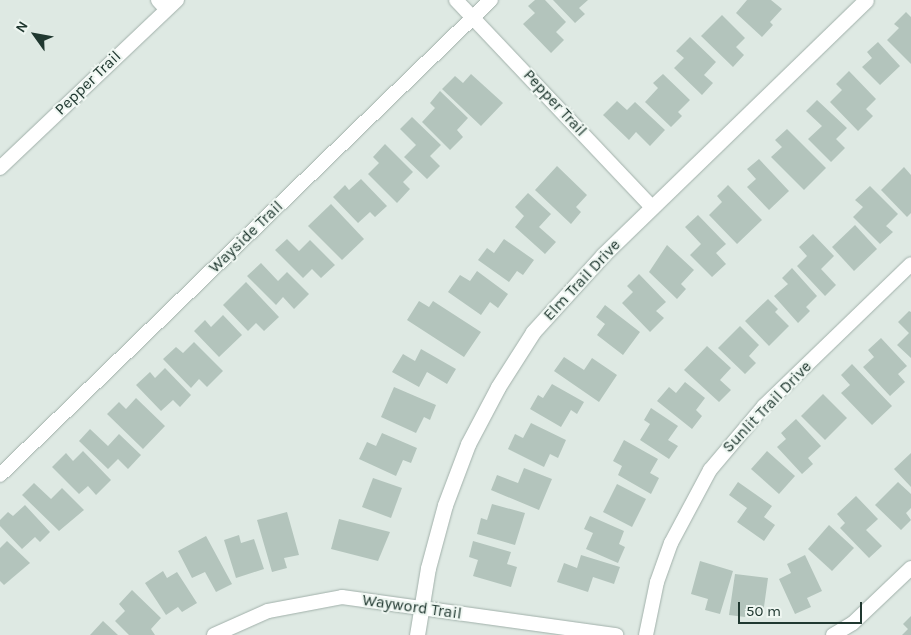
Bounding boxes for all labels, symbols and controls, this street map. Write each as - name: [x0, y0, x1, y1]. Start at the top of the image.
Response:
- north arrow: [10, 10, 60, 60]
- text: N: [12, 18, 32, 36]
- street label: Pepper Trail: [51, 47, 125, 119]
- street label: Pepper Trail: [519, 66, 591, 140]
- street label: Wayside Trail: [205, 197, 287, 277]
- street label: Elm Trail Drive: [539, 235, 625, 325]
- street label: Sunlit Trail Drive: [718, 357, 816, 457]
- street label: Wayword Trail: [361, 591, 463, 623]
- scale bar: [741, 592, 865, 624]
- text: 50 m: [746, 602, 781, 620]

